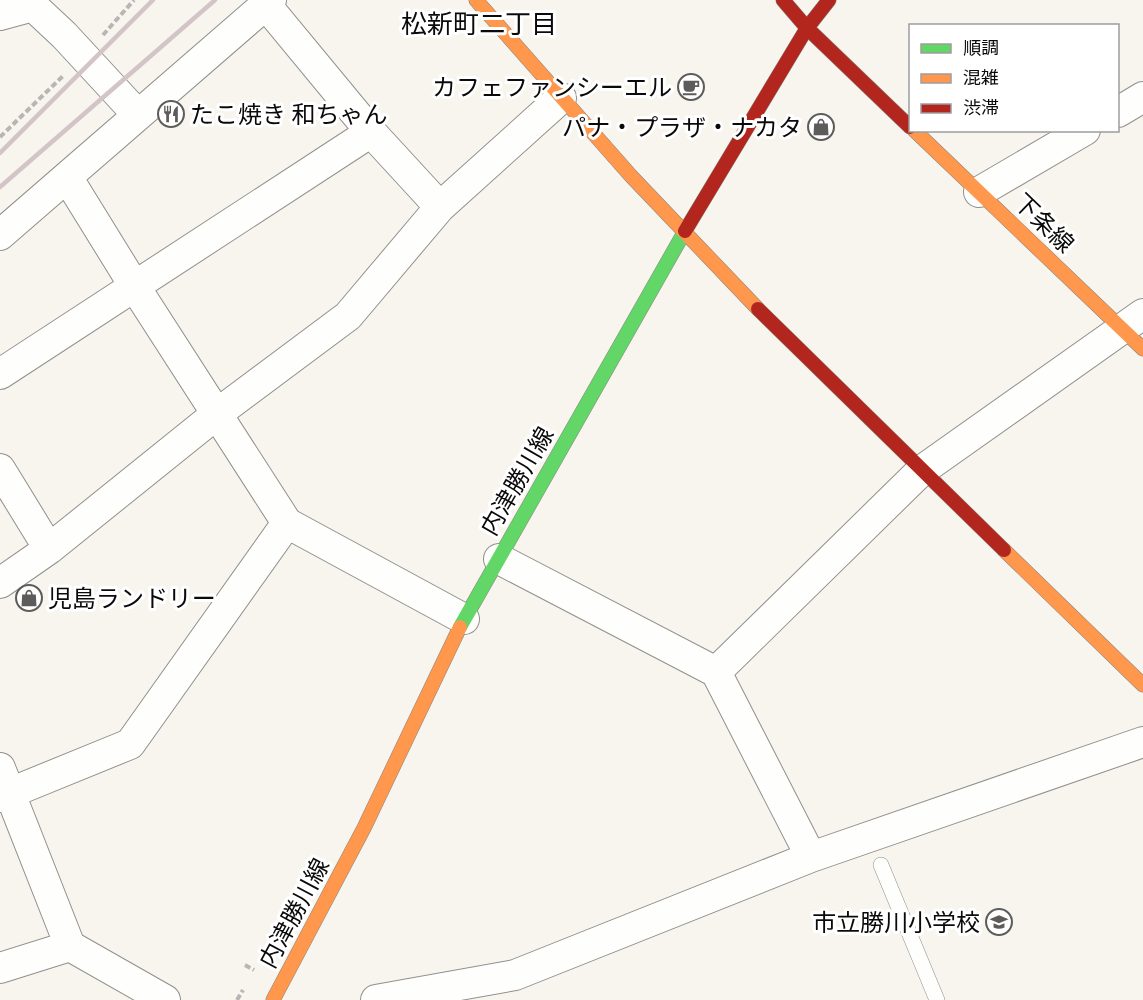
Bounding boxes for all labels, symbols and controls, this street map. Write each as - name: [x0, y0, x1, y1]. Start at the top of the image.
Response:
- district label: 松新町二丁目: [401, 8, 557, 40]
- legend: [909, 24, 1119, 132]
- text: 順調: [963, 37, 999, 59]
- text: 混雑: [963, 67, 999, 89]
- cafe icon: カフェファンシーエル: [676, 72, 706, 102]
- place label: カフェファンシーエル: [432, 73, 672, 102]
- text: 渋滞: [963, 97, 999, 119]
- restaurant icon: たこ焼き 和ちゃん: [156, 99, 186, 129]
- place label: たこ焼き 和ちゃん: [190, 100, 387, 129]
- shop icon: パナ・プラザ・ナカタ: [806, 112, 836, 142]
- place label: パナ・プラザ・ナカタ: [562, 113, 802, 142]
- street label: 下条線: [1008, 188, 1080, 258]
- street label: 内津勝川線: [474, 422, 560, 540]
- shop icon: 児島ランドリー: [14, 583, 44, 613]
- place label: 児島ランドリー: [48, 584, 216, 613]
- street label: 内津勝川線: [253, 853, 335, 973]
- school or university icon: 市立勝川小学校: [984, 907, 1014, 937]
- place label: 市立勝川小学校: [812, 908, 980, 937]

